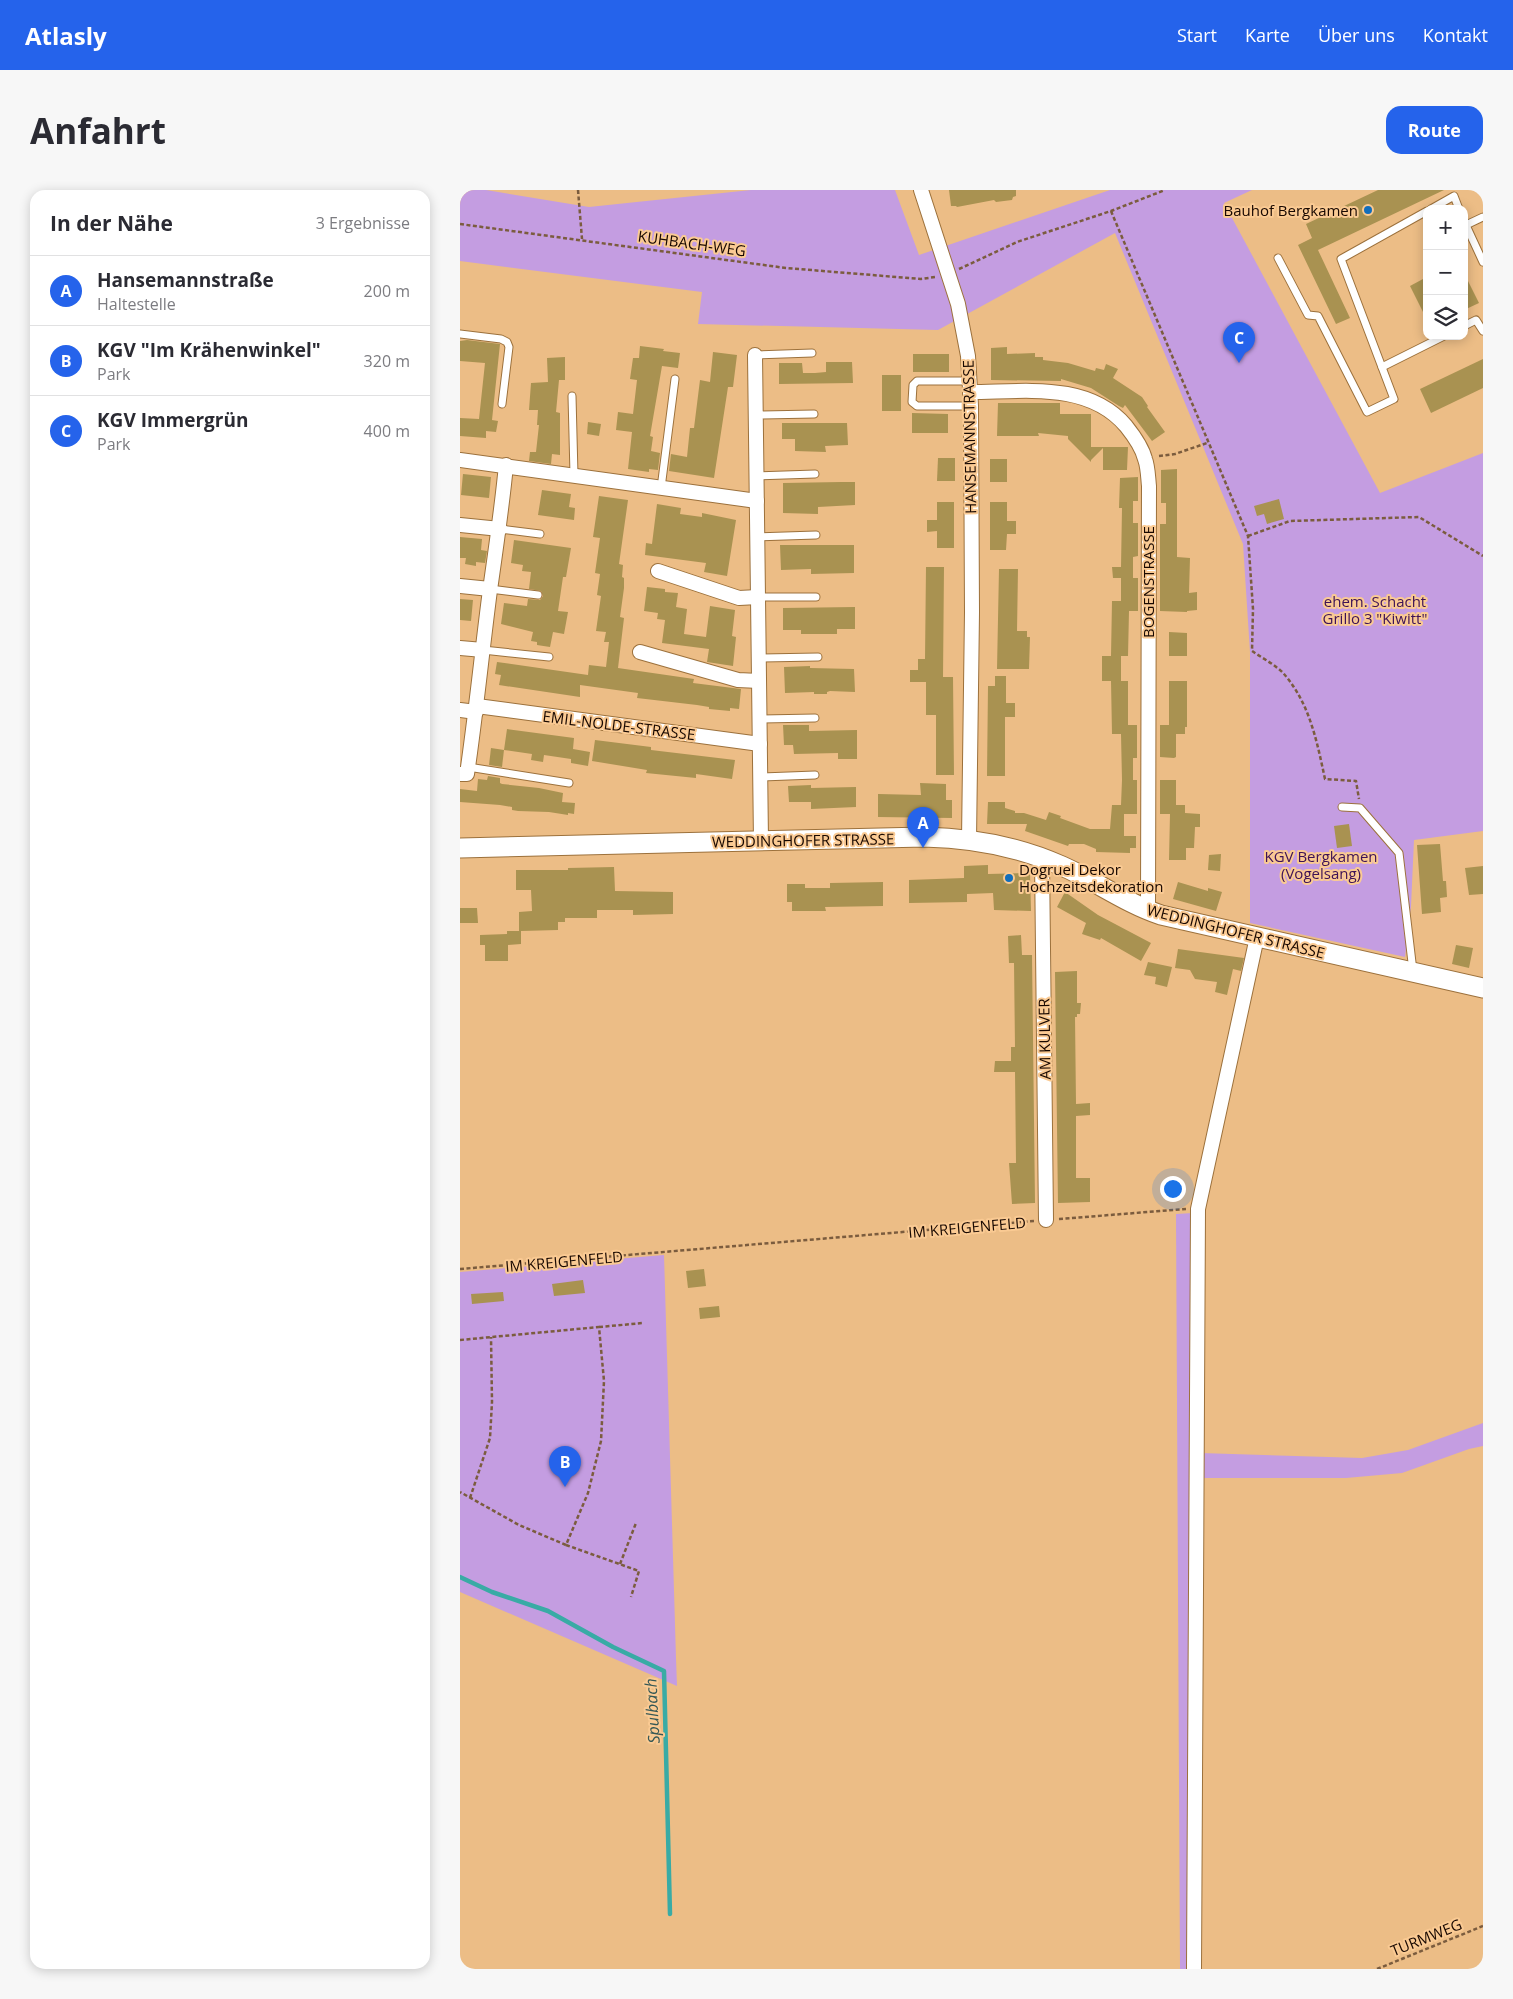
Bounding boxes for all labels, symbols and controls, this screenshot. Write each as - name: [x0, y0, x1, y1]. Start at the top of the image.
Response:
- text: Atlasly: [25, 19, 107, 52]
- text: Start: [1177, 23, 1217, 47]
- text: Karte: [1245, 23, 1290, 47]
- text: Über uns: [1318, 23, 1395, 47]
- text: Kontakt: [1423, 23, 1488, 47]
- button: Route: [1386, 106, 1483, 154]
- text: Anfahrt: [30, 107, 166, 154]
- place label: Bauhof Bergkamen: [1223, 200, 1358, 220]
- marker: Bauhof Bergkamen: [1362, 204, 1374, 216]
- map controls: [1423, 205, 1468, 340]
- button: +: [1423, 205, 1468, 250]
- text: In der Nähe: [50, 209, 173, 237]
- text: 3 Ergebnisse: [316, 212, 410, 234]
- street label: KUHBACH-WEG: [637, 226, 747, 260]
- button: −: [1423, 250, 1468, 295]
- text: Hansemannstraße: [97, 267, 274, 293]
- text: A: [60, 280, 72, 302]
- text: 200 m: [364, 280, 410, 302]
- text: Haltestelle: [97, 293, 176, 315]
- button: layers: [1423, 295, 1468, 340]
- pin: C: [1223, 322, 1255, 363]
- text: KGV "Im Krähenwinkel": [97, 337, 321, 363]
- text: B: [61, 350, 71, 372]
- text: 320 m: [364, 350, 410, 372]
- street label: HANSEMANNSTRASSE: [958, 360, 980, 514]
- text: Park: [97, 363, 130, 385]
- text: KGV Immergrün: [97, 407, 248, 433]
- text: C: [61, 420, 71, 442]
- text: 400 m: [364, 420, 410, 442]
- text: Park: [97, 433, 130, 455]
- street label: BOGENSTRASSE: [1138, 526, 1158, 638]
- park label: ehem. Schacht Grillo 3 "Kiwitt": [1323, 591, 1427, 628]
- street label: EMIL-NOLDE-STRASSE: [542, 706, 696, 744]
- pin: A: [907, 807, 939, 848]
- street label: WEDDINGHOFER STRASSE: [712, 828, 894, 852]
- park label: KGV Bergkamen (Vogelsang): [1264, 846, 1378, 883]
- place label: Dogruel Dekor Hochzeitsdekoration: [1019, 859, 1164, 896]
- marker: Dogruel Dekor Hochzeitsdekoration: [1003, 872, 1015, 884]
- street label: WEDDINGHOFER STRASSE: [1145, 899, 1327, 963]
- street label: AM KULVER: [1033, 997, 1055, 1080]
- your location: [1160, 1176, 1186, 1202]
- street label: IM KREIGENFELD: [907, 1212, 1027, 1242]
- street label: IM KREIGENFELD: [504, 1246, 624, 1276]
- pin: B: [549, 1446, 581, 1487]
- water label: Spulbach: [639, 1678, 665, 1744]
- street label: TURMWEG: [1387, 1914, 1465, 1960]

